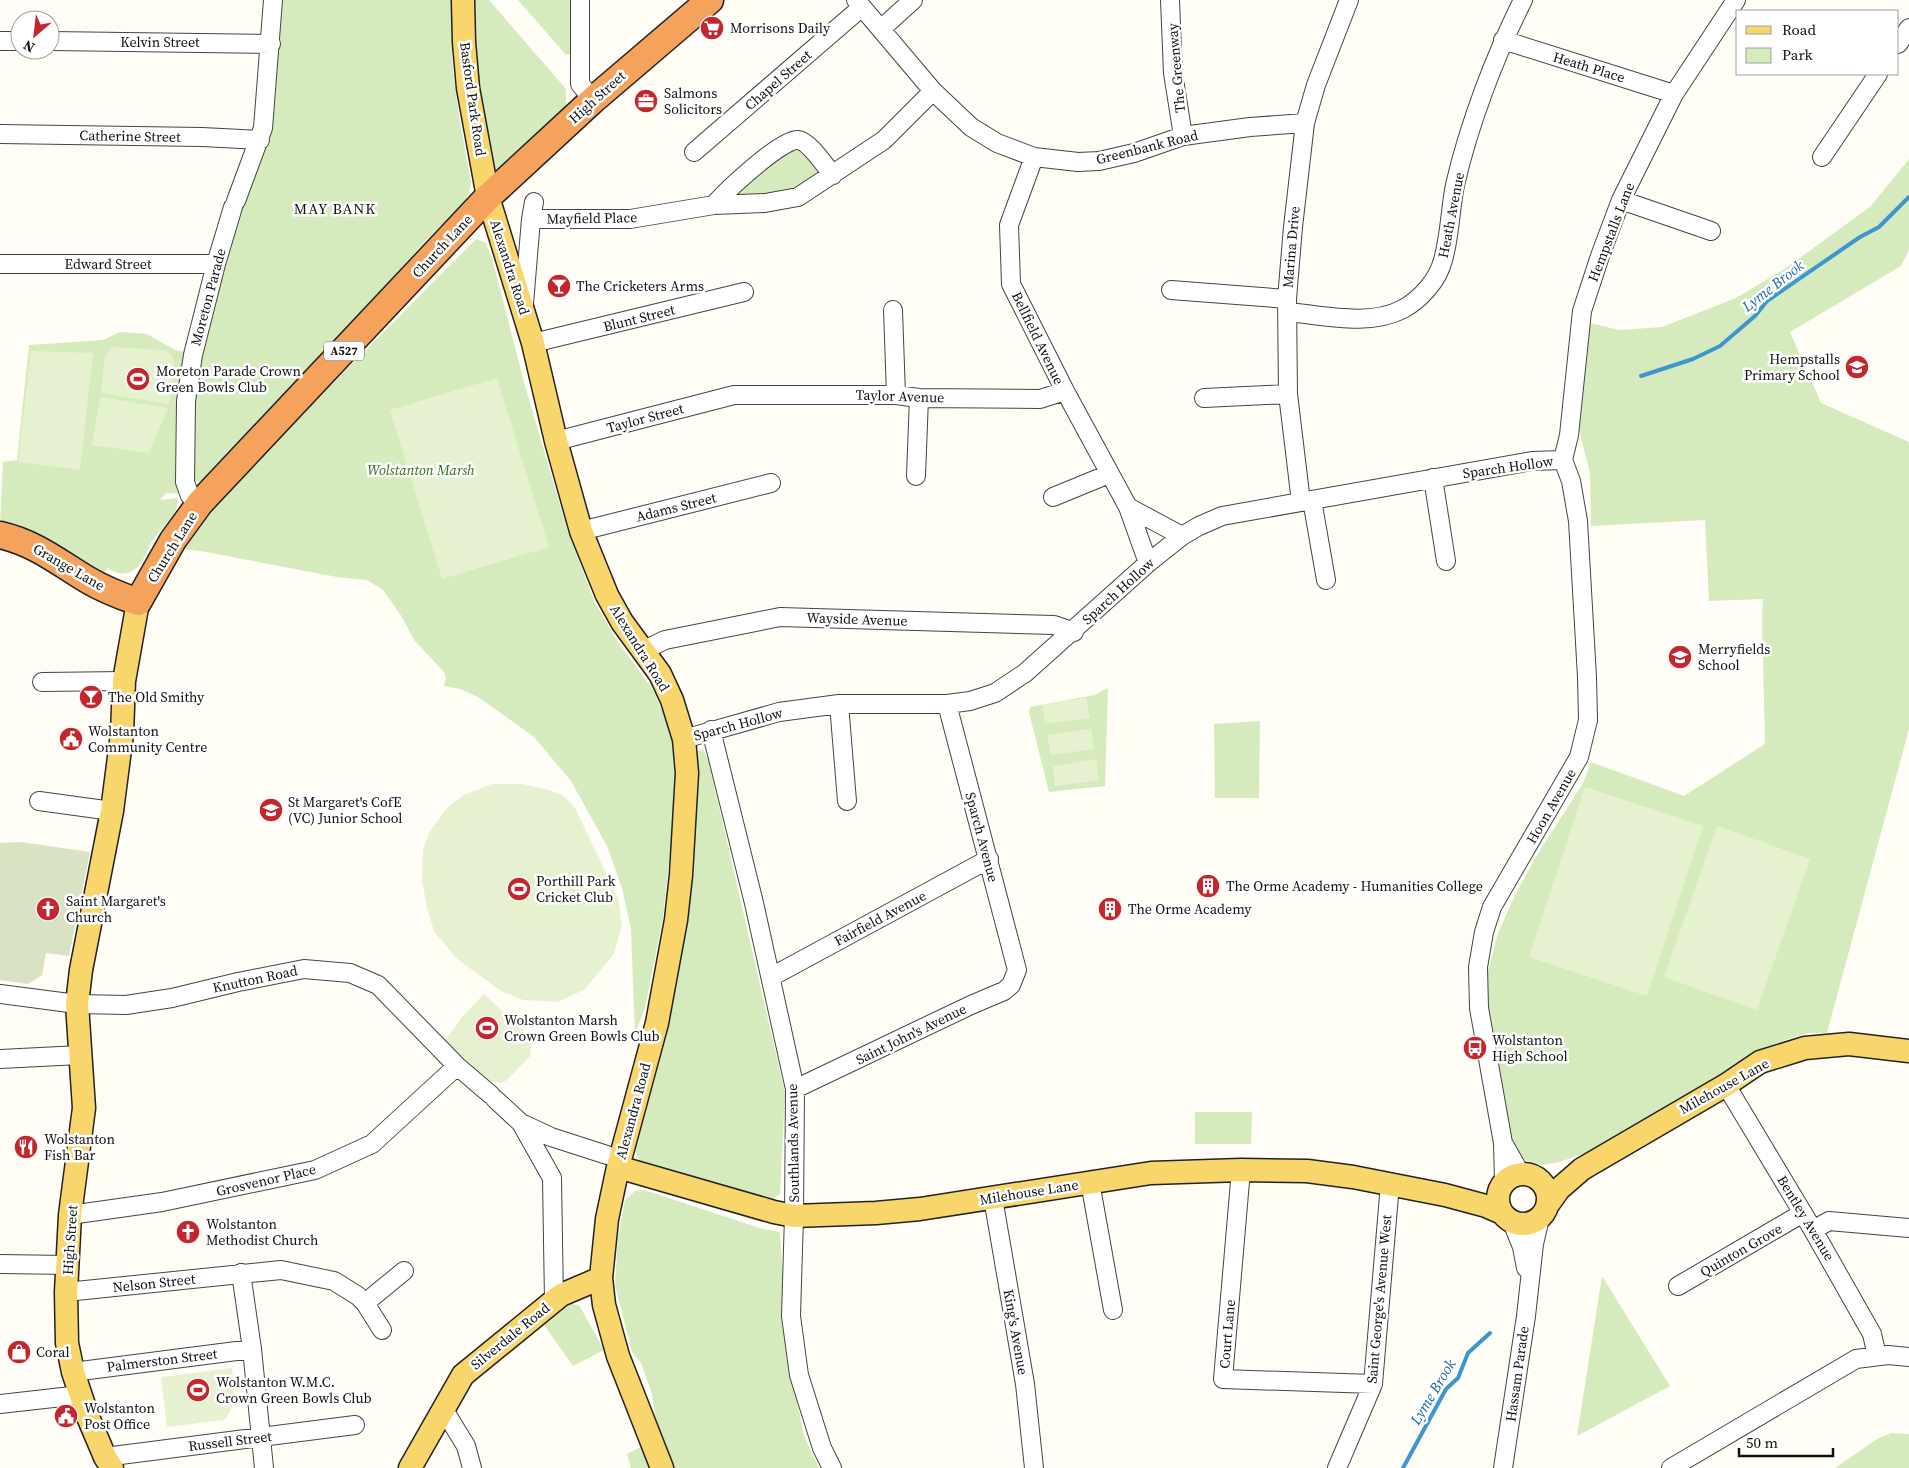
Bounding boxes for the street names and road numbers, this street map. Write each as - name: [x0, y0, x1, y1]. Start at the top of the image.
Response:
- street label: The Greenway: [1162, 22, 1190, 113]
- street label: Kelvin Street: [120, 32, 200, 52]
- street label: Basford Park Road: [455, 41, 491, 157]
- street label: Chapel Street: [740, 45, 816, 115]
- street label: Heath Place: [1550, 47, 1628, 87]
- street label: High Street: [564, 66, 630, 128]
- street label: Catherine Street: [79, 125, 181, 147]
- street label: Greenbank Road: [1094, 125, 1200, 169]
- street label: Heath Avenue: [1433, 170, 1469, 260]
- street label: Hempstalls Lane: [1583, 179, 1639, 285]
- street label: Marina Drive: [1277, 205, 1305, 289]
- street label: Mayfield Place: [546, 207, 638, 229]
- street label: Church Lane: [407, 210, 477, 282]
- street label: Alexandra Road: [485, 217, 535, 317]
- street label: Moreton Parade: [185, 246, 231, 348]
- street label: Edward Street: [65, 254, 152, 274]
- street label: Bellfield Avenue: [1007, 288, 1069, 388]
- street label: Blunt Street: [601, 299, 677, 337]
- road number: A527: [324, 342, 364, 361]
- street label: Taylor Avenue: [855, 384, 945, 408]
- street label: Taylor Street: [604, 398, 686, 438]
- street label: Sparch Hollow: [1461, 451, 1555, 483]
- street label: Adams Street: [634, 487, 719, 527]
- street label: Church Lane: [142, 508, 202, 586]
- street label: Grange Lane: [30, 538, 108, 596]
- street label: Sparch Hollow: [1077, 553, 1159, 629]
- street label: Alexandra Road: [605, 601, 675, 695]
- street label: Wayside Avenue: [806, 607, 908, 631]
- street label: Sparch Hollow: [691, 702, 785, 745]
- street label: Hoon Avenue: [1521, 765, 1581, 847]
- street label: Sparch Avenue: [960, 790, 1004, 884]
- street label: Fairfield Avenue: [830, 885, 930, 951]
- street label: Knutton Road: [211, 960, 299, 998]
- street label: Saint John's Avenue: [852, 999, 970, 1069]
- street label: Milehouse Lane: [1676, 1053, 1772, 1119]
- street label: Alexandra Road: [611, 1060, 656, 1161]
- street label: Southlands Avenue: [782, 1084, 804, 1202]
- street label: Grosvenor Place: [214, 1159, 318, 1201]
- street label: Bentley Avenue: [1773, 1171, 1839, 1265]
- street label: Milehouse Lane: [978, 1174, 1080, 1210]
- street label: High Street: [58, 1204, 82, 1276]
- street label: Saint George's Avenue West: [1362, 1213, 1396, 1384]
- street label: Quinton Grove: [1696, 1218, 1786, 1282]
- street label: Nelson Street: [112, 1269, 197, 1297]
- street label: King's Avenue: [999, 1288, 1033, 1376]
- street label: Silverdale Road: [466, 1298, 554, 1374]
- street label: Court Lane: [1214, 1298, 1240, 1370]
- street label: Hassam Parade: [1500, 1325, 1534, 1423]
- street label: Palmerston Street: [106, 1343, 219, 1377]
- street label: Russell Street: [187, 1426, 273, 1456]

